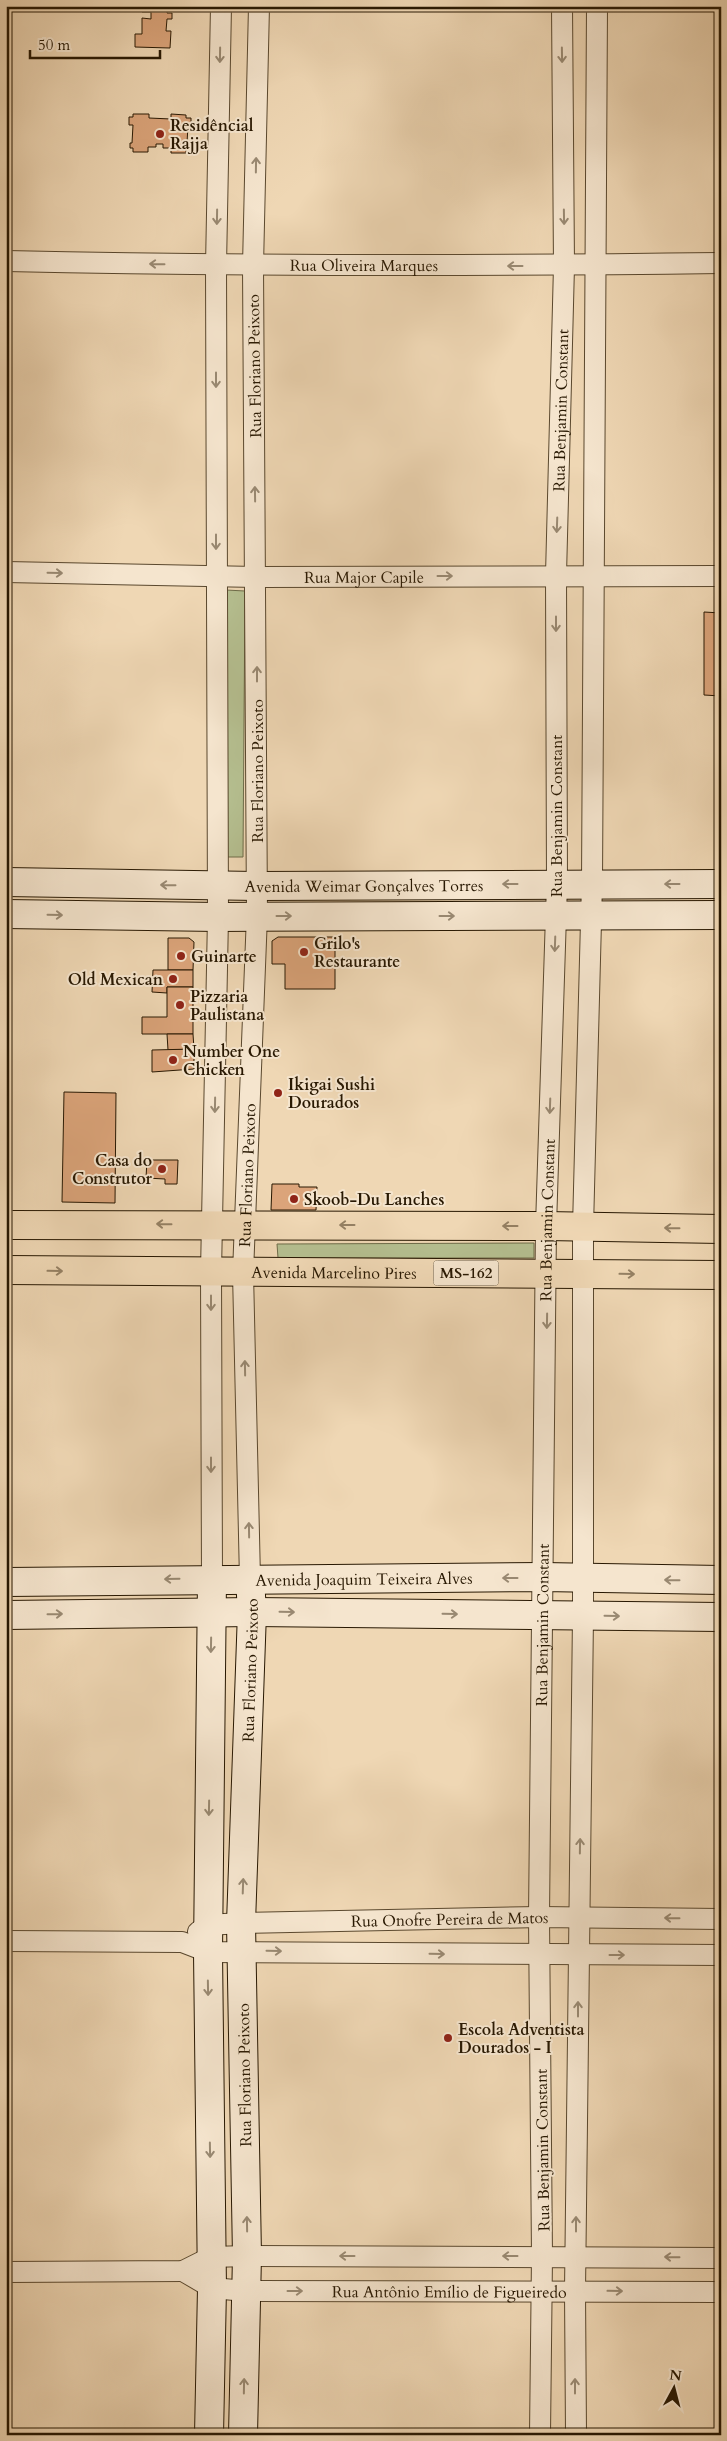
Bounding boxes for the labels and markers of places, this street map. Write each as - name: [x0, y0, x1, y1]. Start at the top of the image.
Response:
- place label: Residêncial Rajja: [170, 115, 254, 155]
- marker: Residêncial Rajja: [154, 128, 166, 140]
- place label: Grilo's Restaurante: [314, 933, 400, 973]
- place label: Guinarte: [191, 946, 257, 968]
- marker: Grilo's Restaurante: [298, 946, 310, 958]
- marker: Guinarte: [175, 950, 187, 962]
- place label: Old Mexican: [68, 969, 164, 991]
- marker: Old Mexican: [167, 973, 179, 985]
- place label: Pizzaria Paulistana: [190, 986, 264, 1026]
- marker: Pizzaria Paulistana: [174, 999, 186, 1011]
- place label: Number One Chicken: [183, 1041, 280, 1081]
- marker: Number One Chicken: [167, 1054, 179, 1066]
- place label: Ikigai Sushi Dourados: [288, 1074, 375, 1114]
- marker: Ikigai Sushi Dourados: [272, 1087, 284, 1099]
- place label: Casa do Construtor: [72, 1150, 153, 1190]
- marker: Casa do Construtor: [156, 1163, 168, 1175]
- place label: Skoob-Du Lanches: [304, 1189, 444, 1211]
- marker: Skoob-Du Lanches: [288, 1193, 300, 1205]
- place label: Escola Adventista Dourados - I: [458, 2019, 584, 2059]
- marker: Escola Adventista Dourados - I: [442, 2032, 454, 2044]

